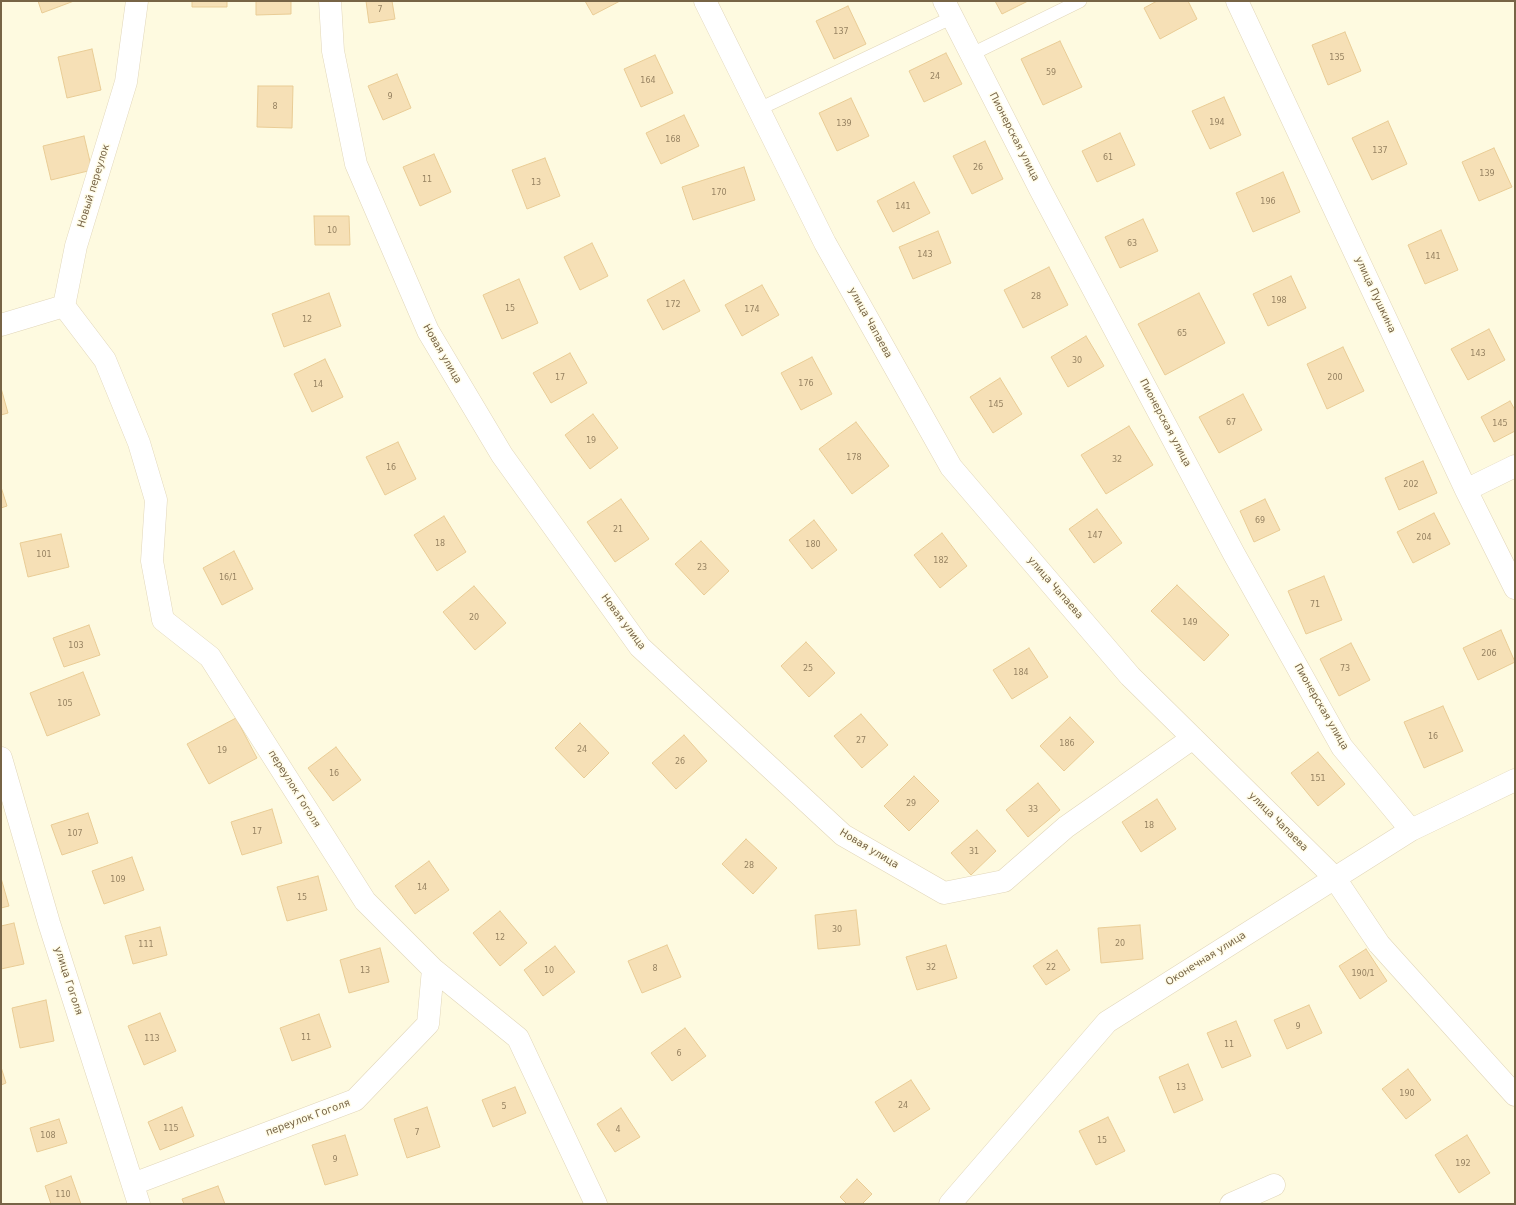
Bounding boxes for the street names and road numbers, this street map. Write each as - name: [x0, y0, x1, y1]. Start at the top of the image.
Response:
- street label: Пионерская улица: [986, 91, 1042, 183]
- street label: Новый переулок: [76, 143, 112, 229]
- street label: улица Пушкина: [1352, 255, 1398, 335]
- street label: улица Чапаева: [846, 286, 894, 360]
- street label: Новая улица: [420, 322, 464, 386]
- street label: Пионерская улица: [1137, 377, 1193, 469]
- street label: улица Чапаева: [1025, 554, 1085, 622]
- street label: Новая улица: [598, 592, 648, 652]
- street label: Пионерская улица: [1291, 662, 1351, 752]
- street label: переулок Гоголя: [265, 748, 323, 830]
- street label: улица Чапаева: [1246, 790, 1310, 854]
- street label: Новая улица: [837, 827, 901, 871]
- street label: Оконечная улица: [1164, 929, 1248, 989]
- street label: улица Гоголя: [51, 945, 85, 1017]
- street label: переулок Гоголя: [264, 1097, 352, 1139]

